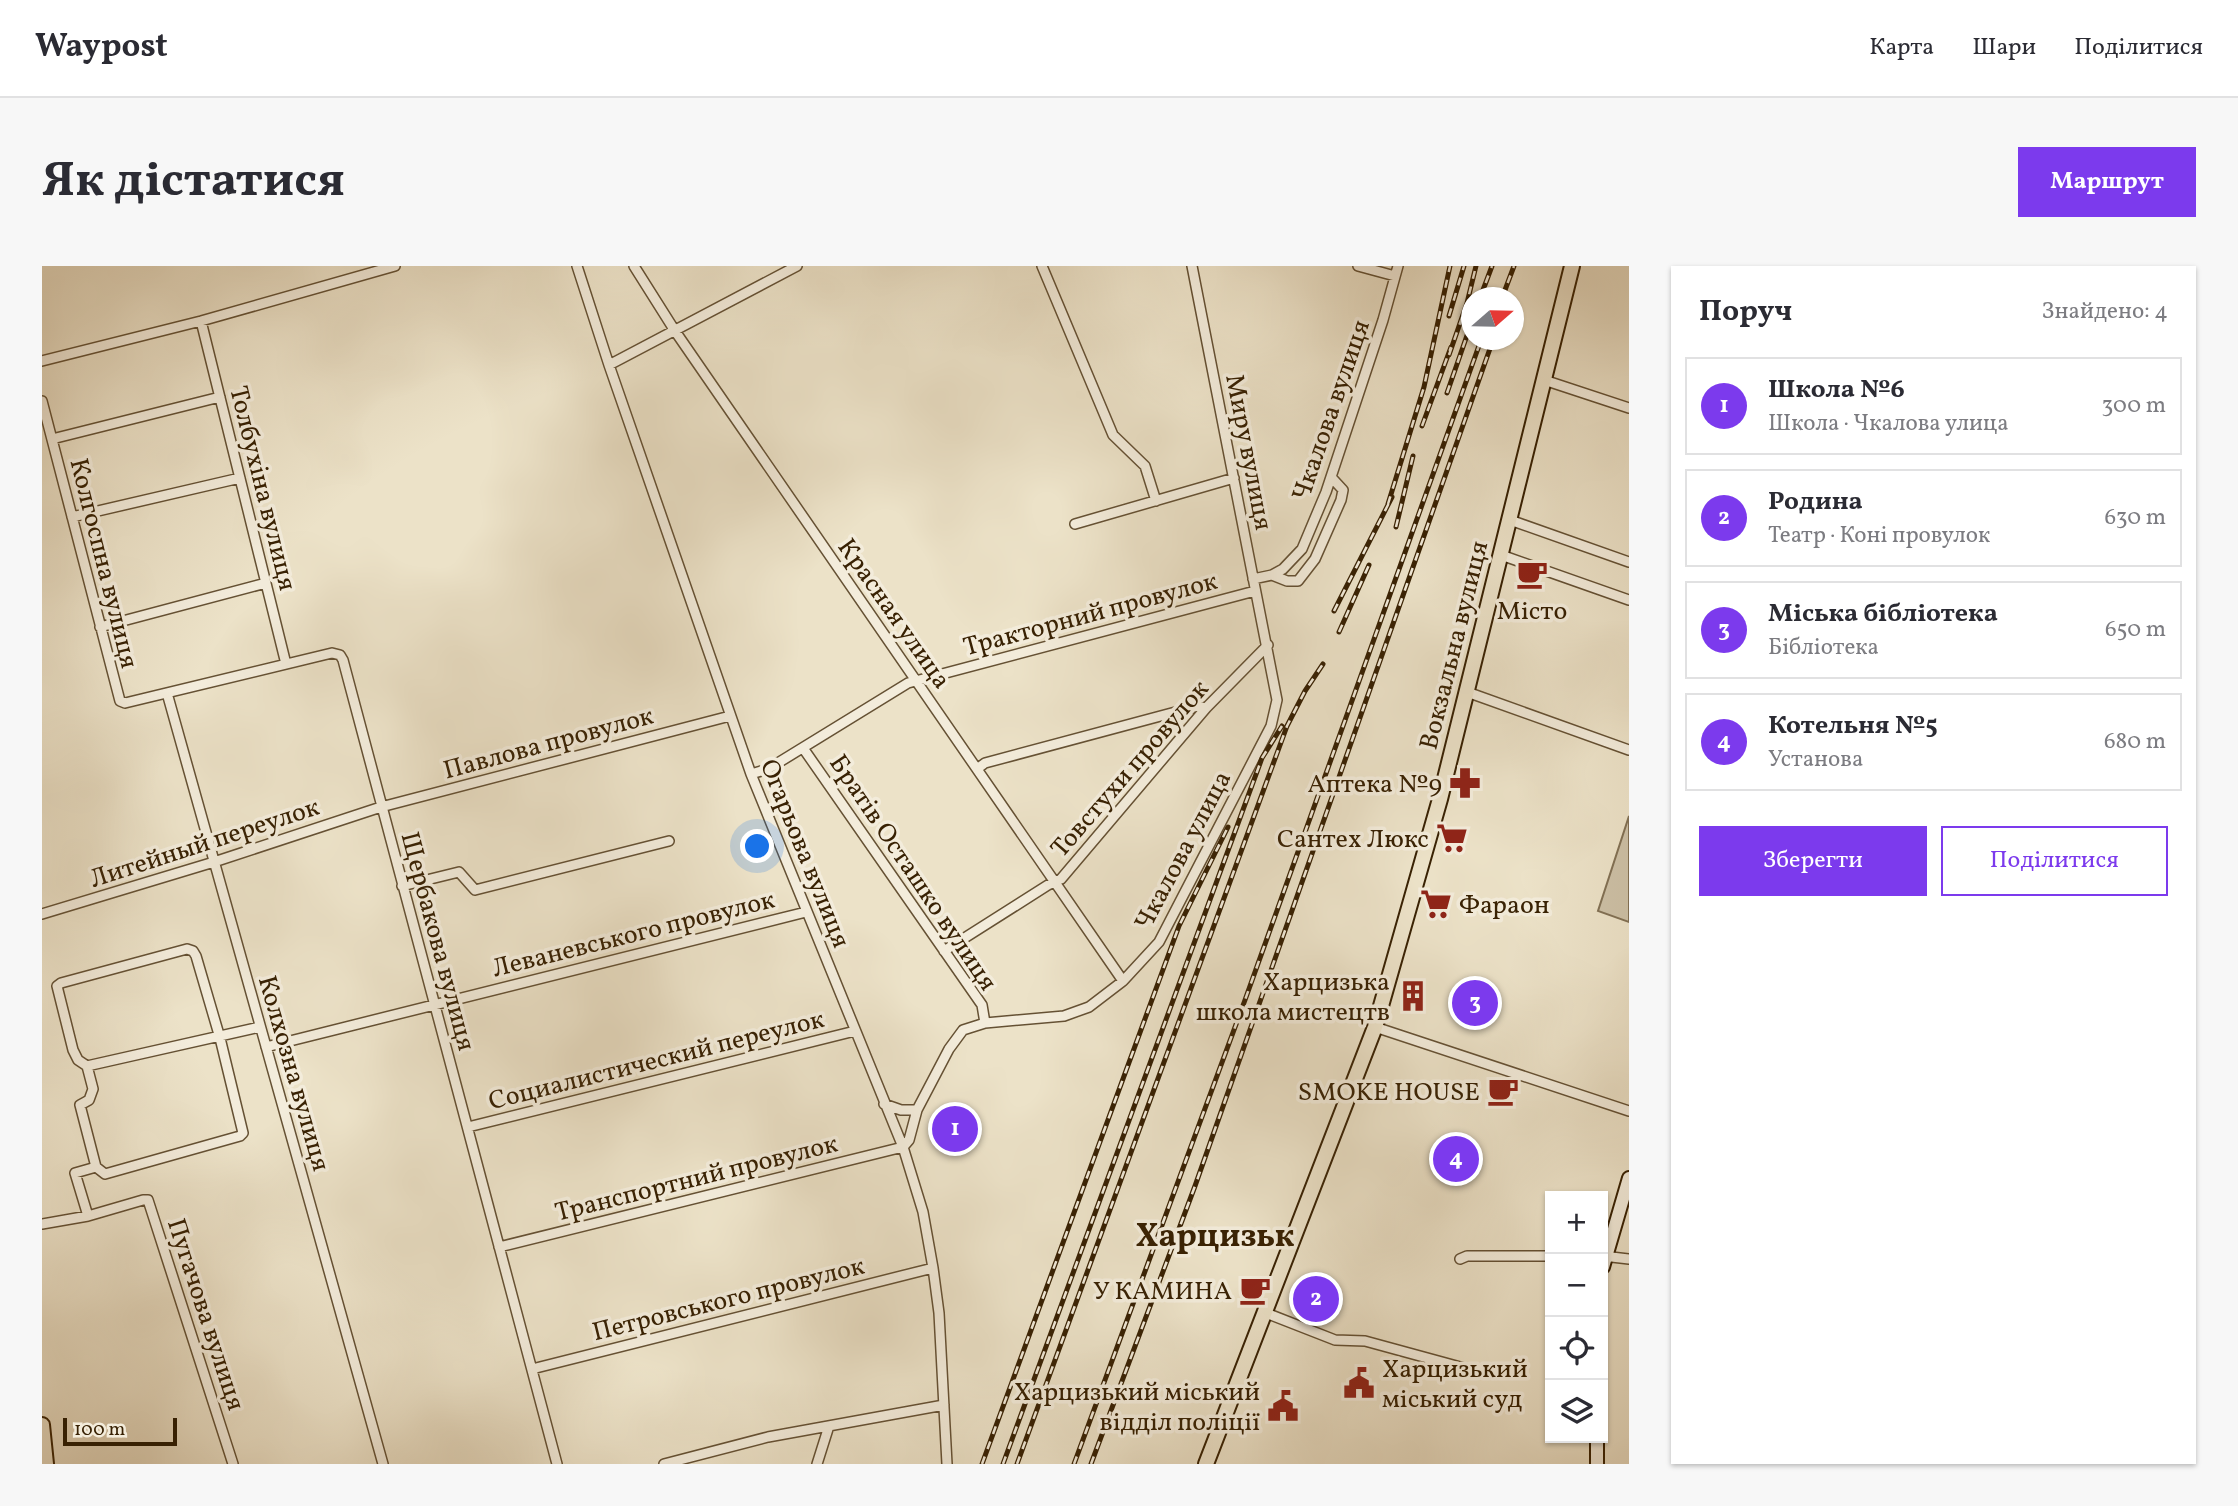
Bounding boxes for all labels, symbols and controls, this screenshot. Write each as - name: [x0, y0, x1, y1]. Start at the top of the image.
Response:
- text: Waypost: [35, 25, 168, 71]
- text: Карта: [1869, 31, 1934, 65]
- text: Шари: [1972, 31, 2036, 65]
- text: Поділитися: [2074, 31, 2203, 65]
- button: Маршрут: [2018, 147, 2196, 217]
- text: Як дістатися: [42, 148, 345, 217]
- north arrow: [1461, 287, 1524, 350]
- text: Поруч: [1699, 291, 1792, 333]
- text: Знайдено: 4: [2041, 296, 2168, 328]
- street label: Чкалова вулиця: [1284, 315, 1380, 506]
- street label: Миру вулиця: [1215, 371, 1281, 534]
- text: Школа №6: [1768, 372, 1905, 408]
- street label: Толбухіна вулиця: [219, 383, 305, 594]
- text: 1: [1719, 390, 1729, 422]
- text: 300 m: [2102, 390, 2166, 422]
- text: Школа · Чкалова улица: [1768, 408, 2009, 440]
- street label: Колгоспна вулиця: [60, 455, 147, 672]
- text: Родина: [1768, 484, 1863, 520]
- text: 2: [1718, 502, 1730, 534]
- text: 630 m: [2105, 502, 2166, 534]
- text: Театр · Коні провулок: [1768, 520, 1990, 552]
- street label: Красная улица: [828, 532, 959, 697]
- street label: Вокзальна вулиця: [1412, 537, 1498, 754]
- cafe icon: Місто: [1515, 557, 1549, 591]
- street label: Тракторний провулок: [960, 564, 1222, 666]
- place label: Місто: [1497, 594, 1567, 630]
- text: Міська бібліотека: [1768, 596, 1998, 632]
- text: 3: [1718, 614, 1730, 646]
- text: 650 m: [2105, 614, 2166, 646]
- text: Бібліотека: [1768, 632, 1879, 664]
- street label: Товстухи провулок: [1043, 672, 1218, 866]
- street label: Павлова провулок: [440, 699, 658, 789]
- text: Котельня №5: [1768, 708, 1938, 744]
- text: 4: [1717, 726, 1731, 758]
- text: 680 m: [2104, 726, 2166, 758]
- text: Установа: [1768, 744, 1863, 776]
- street label: Братів Осташко вулиця: [820, 748, 1005, 998]
- street label: Огарьова вулиця: [750, 754, 858, 953]
- street label: Чкалова улица: [1127, 765, 1241, 937]
- pharmacy icon: Аптека №9: [1448, 766, 1482, 800]
- place label: Аптека №9: [1308, 767, 1442, 803]
- street label: Литейный переулок: [85, 790, 324, 898]
- supermarket icon: Сантех Люкс: [1435, 821, 1469, 855]
- place label: Сантех Люкс: [1277, 822, 1429, 858]
- button: Зберегти: [1699, 826, 1927, 896]
- button: Поділитися: [1941, 826, 2168, 896]
- street label: Щербакова вулиця: [391, 828, 484, 1055]
- your location: [740, 829, 774, 863]
- street label: Леваневського провулок: [488, 882, 779, 988]
- supermarket icon: Фараон: [1419, 887, 1453, 921]
- place label: Фараон: [1459, 888, 1550, 924]
- place label: Харцизька школа мистецтв: [1196, 965, 1390, 1031]
- street label: Колхозна вулиця: [248, 972, 338, 1176]
- pin: 3: [1452, 977, 1498, 1029]
- building icon: Харцизька школа мистецтв: [1396, 979, 1430, 1013]
- street label: Социалистический переулок: [485, 1002, 828, 1120]
- cafe icon: SMOKE HOUSE: [1486, 1074, 1520, 1108]
- place label: SMOKE HOUSE: [1298, 1075, 1480, 1111]
- pin: 1: [932, 1103, 978, 1155]
- street label: Транспортний провулок: [551, 1126, 842, 1231]
- pin: 4: [1433, 1133, 1479, 1185]
- map controls: [1545, 1191, 1608, 1443]
- button: +: [1545, 1191, 1608, 1254]
- street label: Пугачова вулиця: [157, 1214, 253, 1415]
- district label: Харцизьк: [1135, 1215, 1295, 1261]
- street label: Петровського провулок: [589, 1249, 868, 1351]
- button: −: [1545, 1254, 1608, 1317]
- cafe icon: У КАМИНА: [1238, 1273, 1272, 1307]
- pin: 2: [1293, 1273, 1339, 1325]
- place label: У КАМИНА: [1093, 1274, 1232, 1310]
- button: locate: [1545, 1317, 1608, 1380]
- place label: Харцизький міський суд: [1382, 1352, 1528, 1418]
- public building icon: Харцизький міський суд: [1342, 1366, 1376, 1400]
- place label: Харцизький міський відділ поліції: [1014, 1375, 1260, 1441]
- button: layers: [1545, 1380, 1608, 1443]
- public building icon: Харцизький міський відділ поліції: [1266, 1389, 1300, 1423]
- scale bar: [63, 1415, 177, 1447]
- text: 100 m: [74, 1417, 125, 1443]

